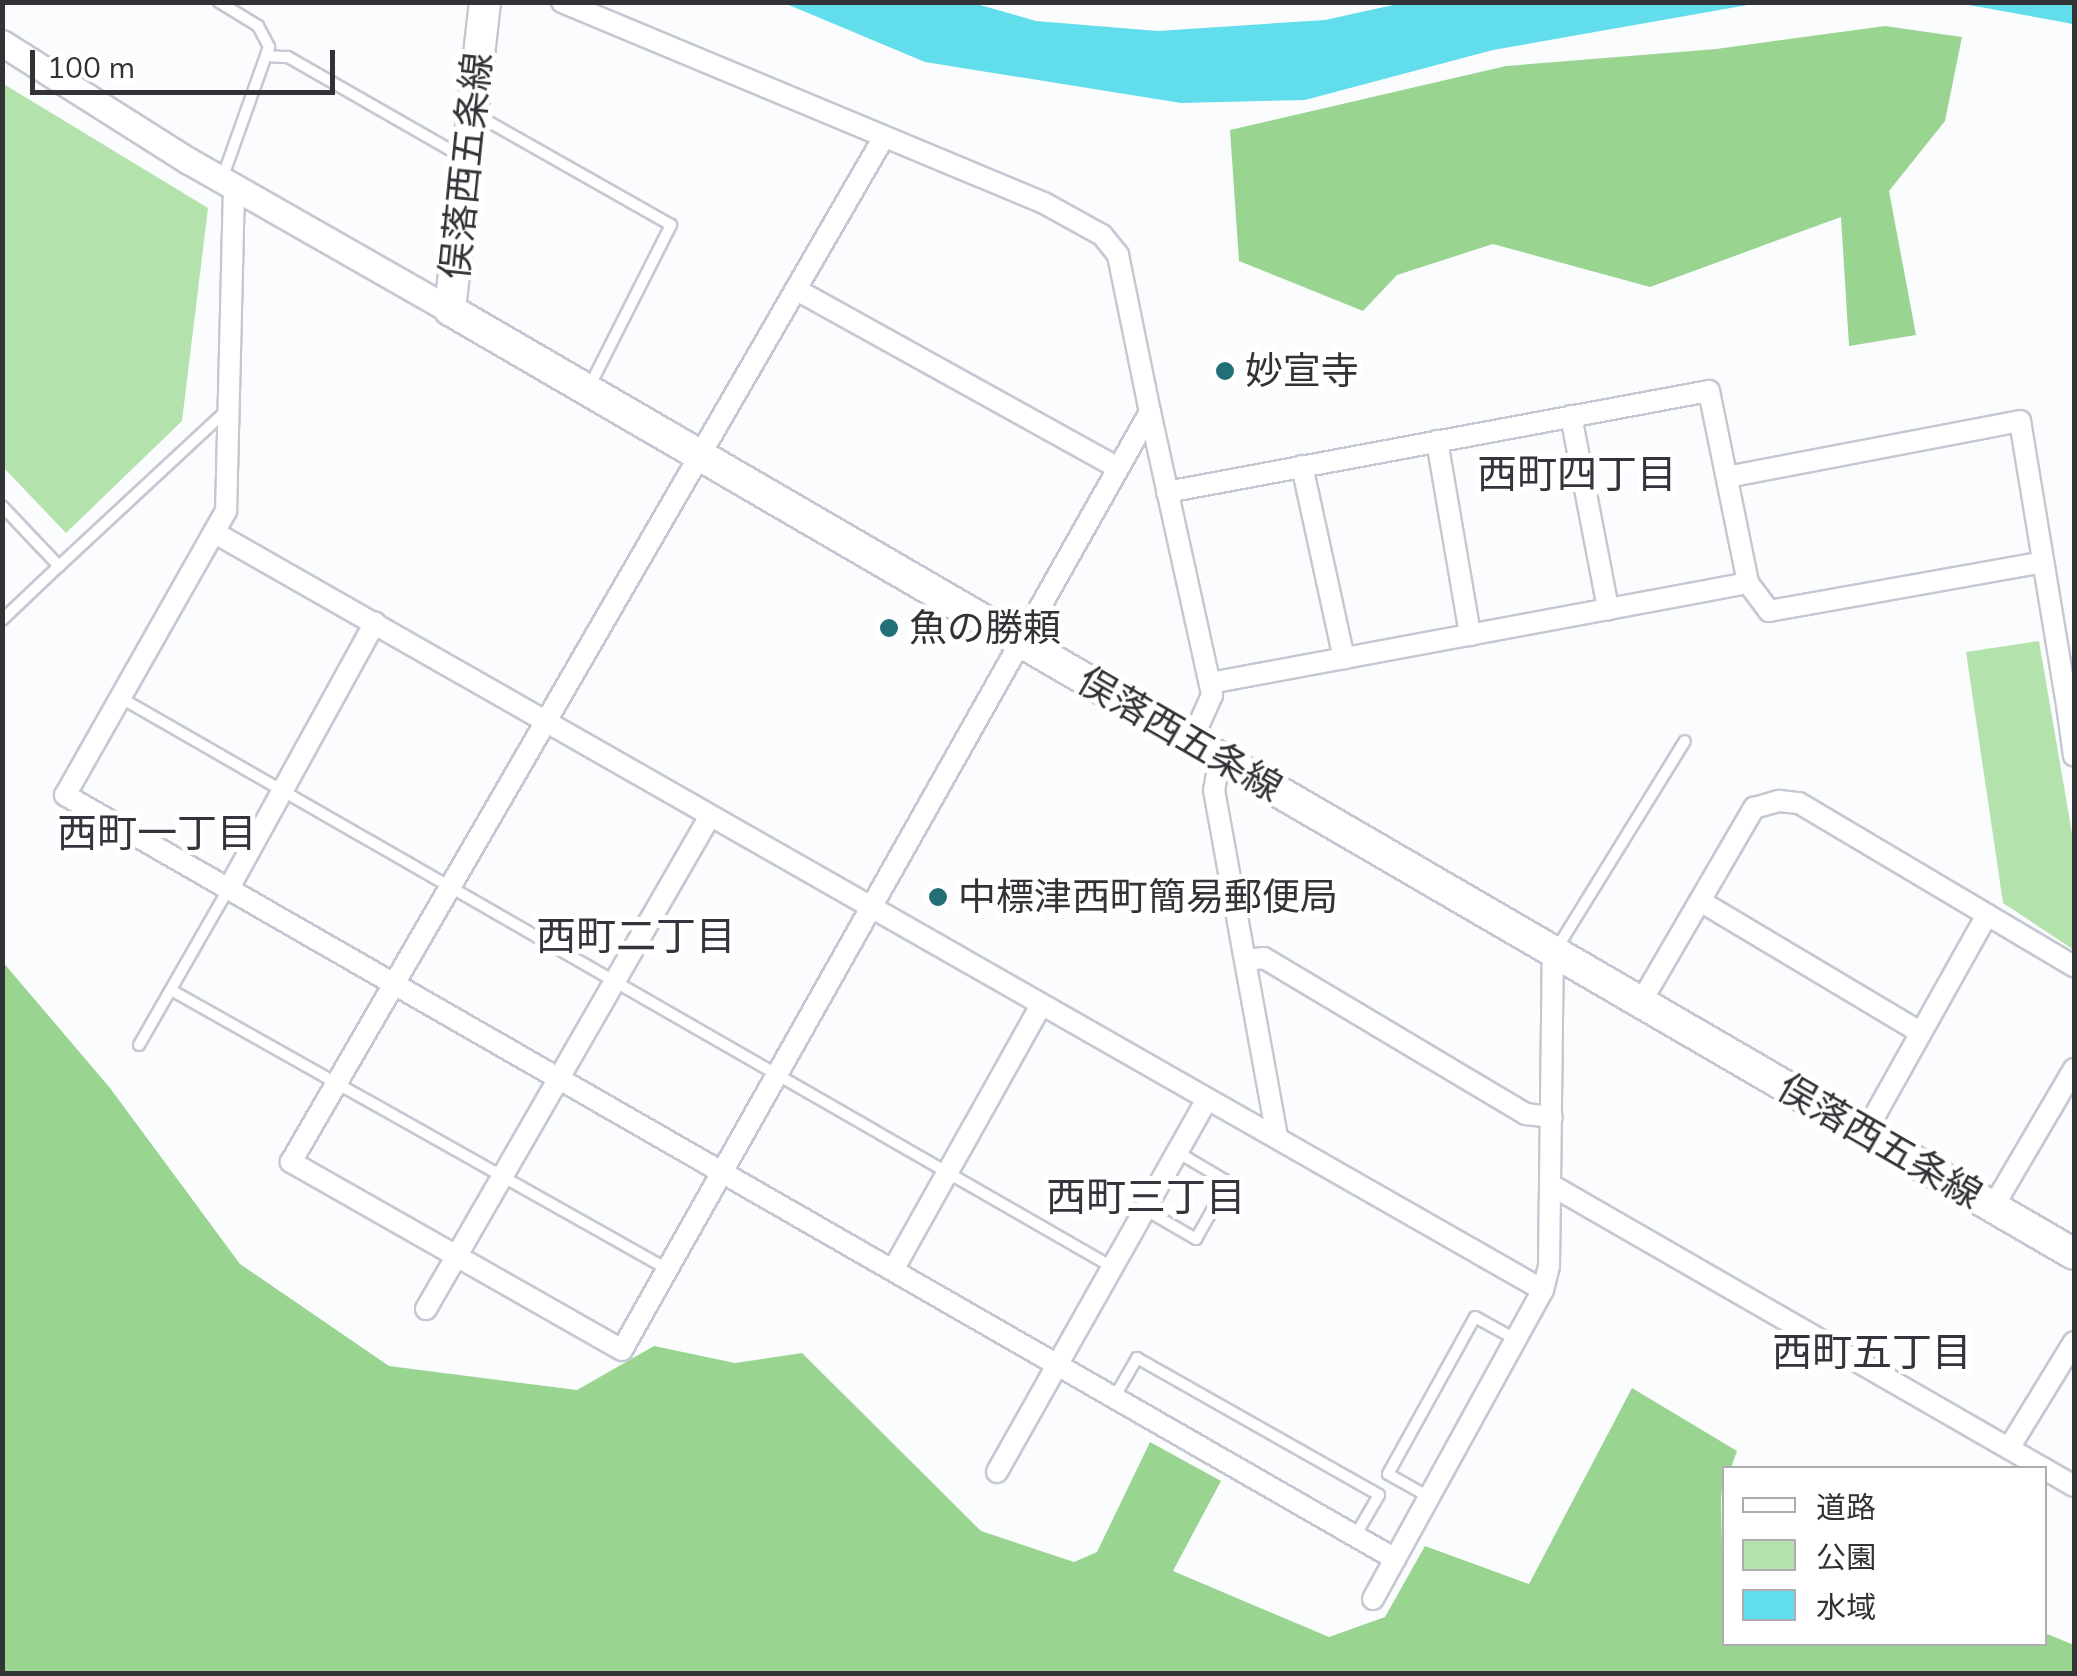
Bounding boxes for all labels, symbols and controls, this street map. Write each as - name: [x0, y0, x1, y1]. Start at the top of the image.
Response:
- scale bar: [35, 30, 340, 92]
- text: 100 m: [47, 48, 135, 86]
- street label: 俣落西五条線: [431, 50, 501, 282]
- place label: 妙宣寺: [1245, 348, 1359, 394]
- marker: 妙宣寺: [1214, 360, 1236, 382]
- district label: 西町四丁目: [1477, 449, 1677, 497]
- place label: 魚の勝頼: [909, 605, 1061, 651]
- marker: 魚の勝頼: [878, 617, 900, 639]
- street label: 俣落西五条線: [1070, 657, 1290, 811]
- district label: 西町一丁目: [57, 808, 257, 856]
- place label: 中標津西町簡易郵便局: [958, 874, 1338, 920]
- marker: 中標津西町簡易郵便局: [927, 886, 949, 908]
- district label: 西町二丁目: [536, 911, 736, 959]
- street label: 俣落西五条線: [1770, 1064, 1990, 1218]
- district label: 西町三丁目: [1046, 1172, 1246, 1220]
- district label: 西町五丁目: [1772, 1327, 1972, 1375]
- legend: [1722, 1466, 2047, 1646]
- text: 道路: [1816, 1488, 1876, 1526]
- text: 公園: [1816, 1538, 1876, 1576]
- text: 水域: [1816, 1588, 1876, 1626]

